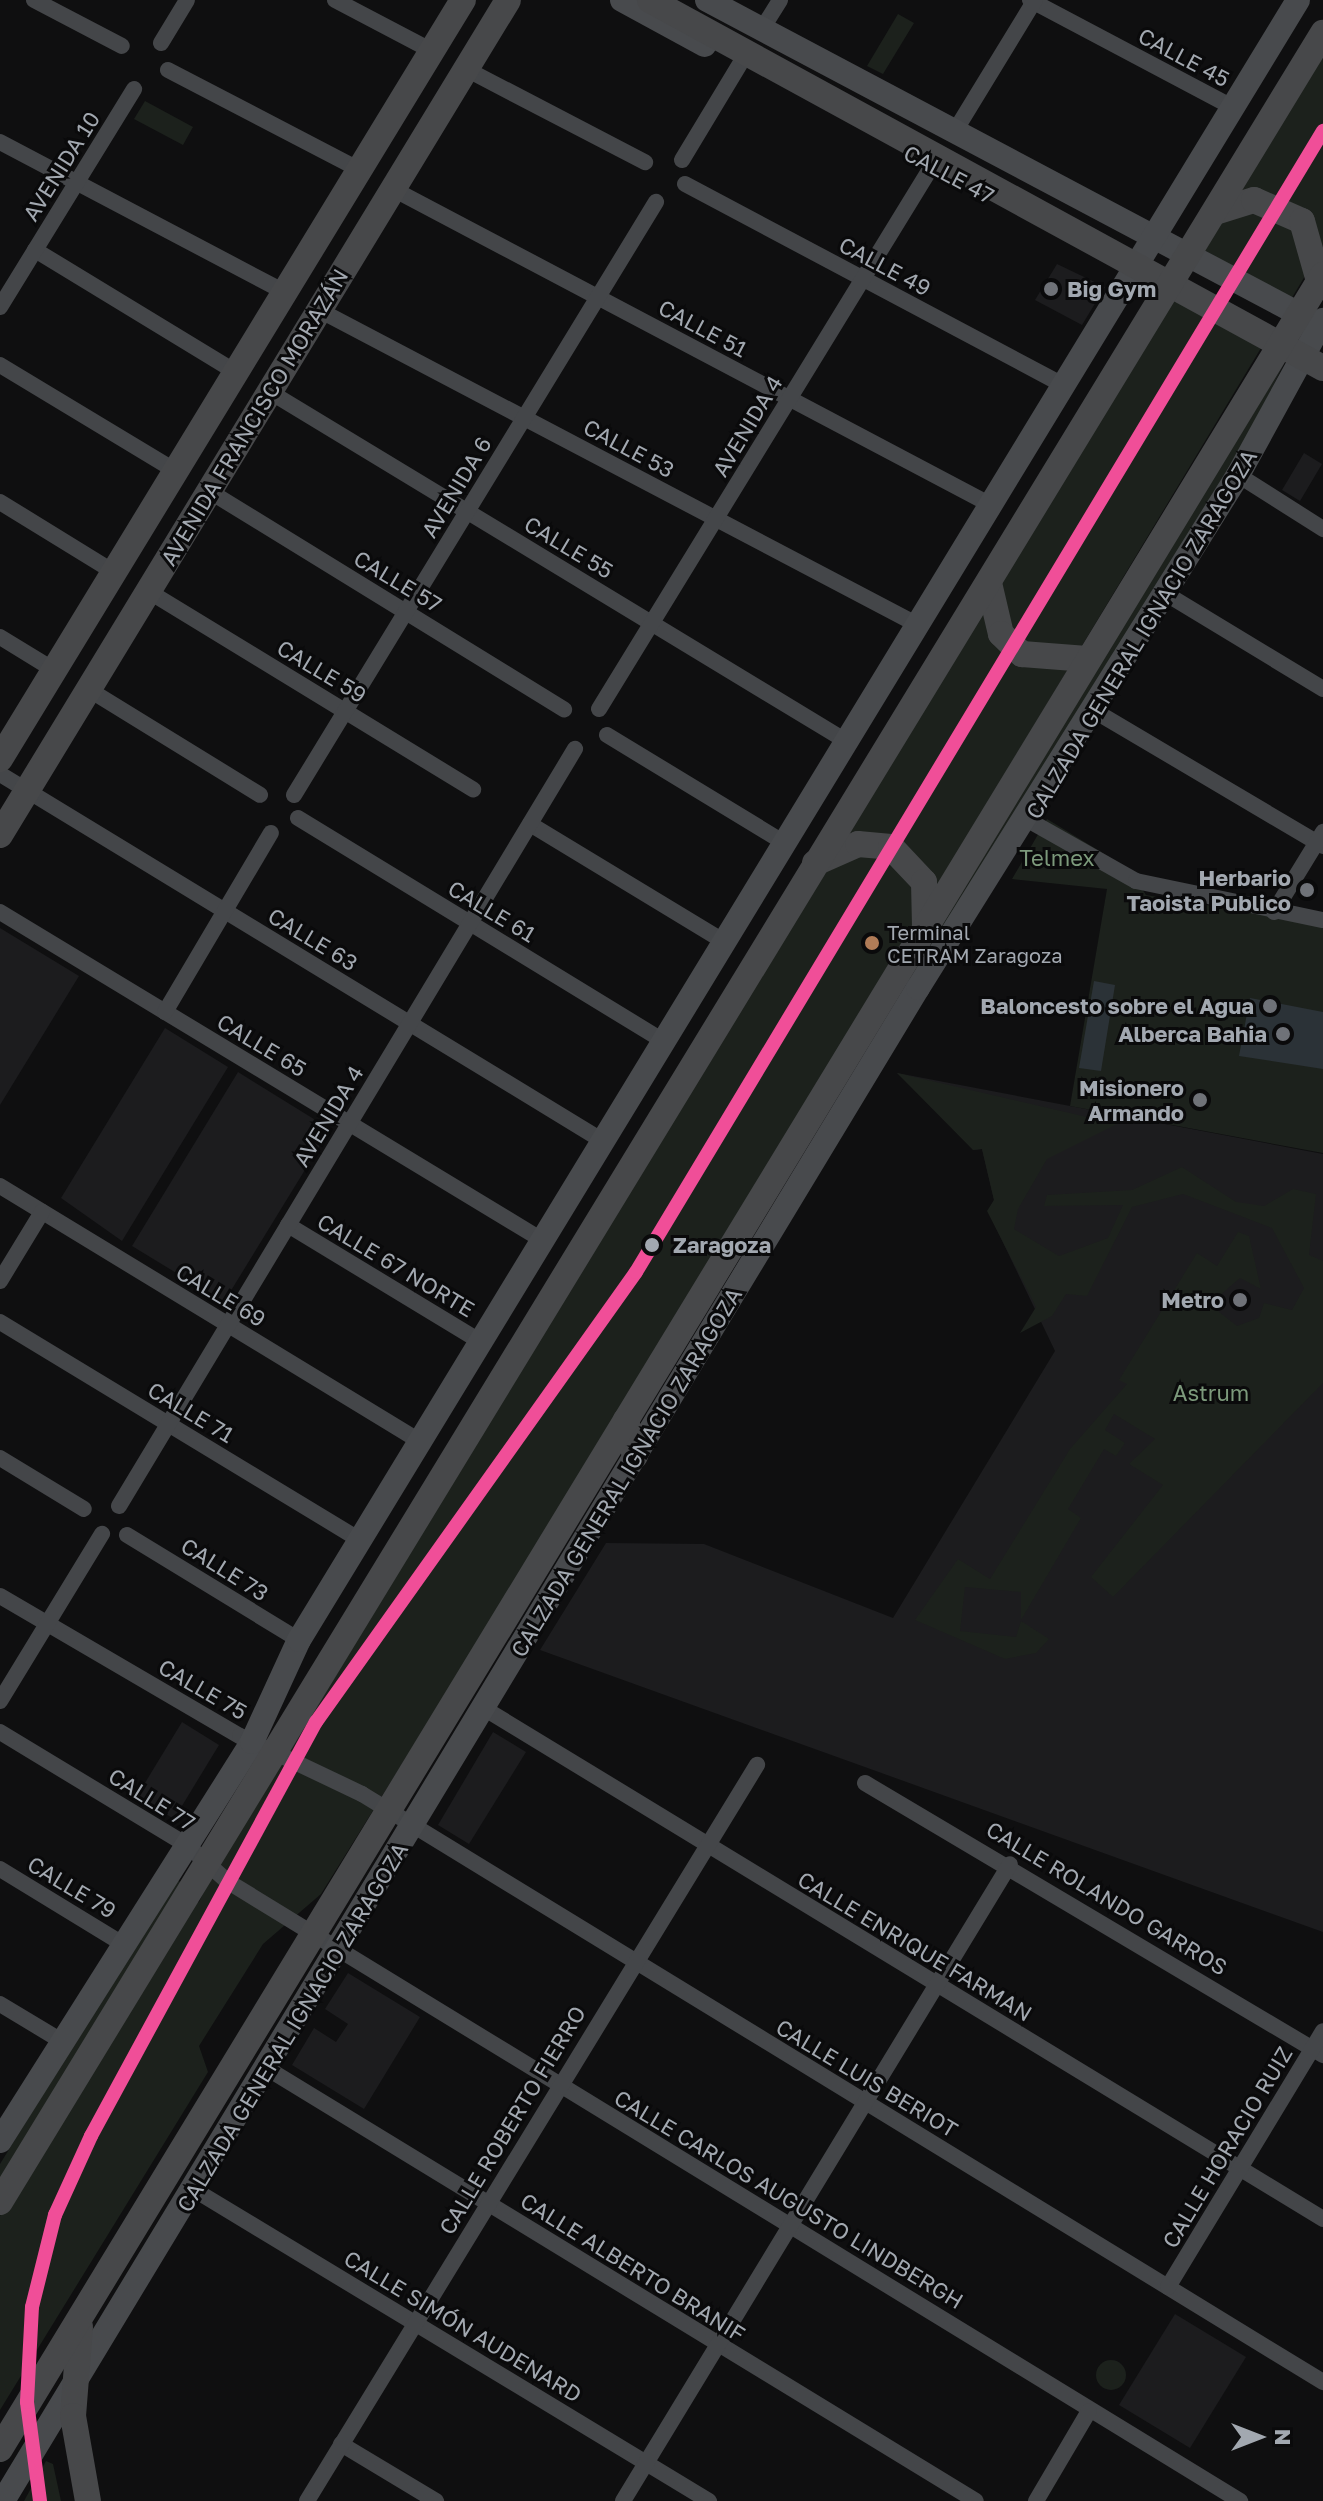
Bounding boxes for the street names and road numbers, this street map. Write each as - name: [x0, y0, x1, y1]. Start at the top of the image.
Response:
- street label: CALLE 45: [1134, 22, 1234, 92]
- street label: AVENIDA 10: [17, 106, 105, 226]
- street label: CALLE 47: [899, 139, 999, 209]
- street label: CALLE 49: [835, 231, 935, 301]
- street label: AVENIDA FRANCISCO MORAZÁN: [155, 264, 353, 570]
- street label: CALLE 51: [654, 294, 752, 362]
- street label: AVENIDA 4: [707, 371, 787, 481]
- street label: CALLE 53: [579, 413, 679, 483]
- street label: AVENIDA 6: [416, 432, 496, 542]
- street label: CALZADA GENERAL IGNACIO ZARAGOZA: [1020, 445, 1262, 823]
- street label: CALLE 55: [520, 510, 618, 584]
- street label: CALLE 57: [349, 545, 447, 617]
- street label: CALLE 59: [273, 634, 371, 708]
- street label: CALLE 61: [444, 875, 540, 947]
- street label: CALLE 63: [264, 902, 362, 976]
- street label: CALLE 65: [213, 1008, 311, 1082]
- street label: AVENIDA 4: [288, 1061, 368, 1171]
- street label: CALLE 67 NORTE: [313, 1208, 479, 1322]
- street label: CALLE 69: [171, 1258, 271, 1332]
- street label: CALZADA GENERAL IGNACIO ZARAGOZA: [505, 1283, 747, 1661]
- street label: CALLE 71: [143, 1376, 239, 1448]
- street label: CALLE 73: [177, 1532, 273, 1606]
- street label: CALLE 75: [154, 1653, 252, 1725]
- street label: CALLE 77: [104, 1762, 200, 1836]
- street label: CALLE ROLANDO GARROS: [982, 1815, 1232, 1981]
- street label: CALZADA GENERAL IGNACIO ZARAGOZA: [171, 1838, 413, 2216]
- street label: CALLE 79: [23, 1850, 121, 1924]
- street label: CALLE ENRIQUE FARMAN: [793, 1866, 1037, 2026]
- street label: CALLE ROBERTO FIERRO: [433, 2001, 591, 2239]
- street label: CALLE LUIS BERIOT: [771, 2013, 963, 2143]
- street label: CALLE HORACIO RUIZ: [1156, 2042, 1298, 2252]
- street label: CALLE CARLOS AUGUSTO LINDBERGH: [610, 2084, 968, 2314]
- street label: CALLE ALBERTO BRANIF: [516, 2187, 750, 2347]
- street label: CALLE SIMÓN AUDENARD: [339, 2245, 587, 2407]

